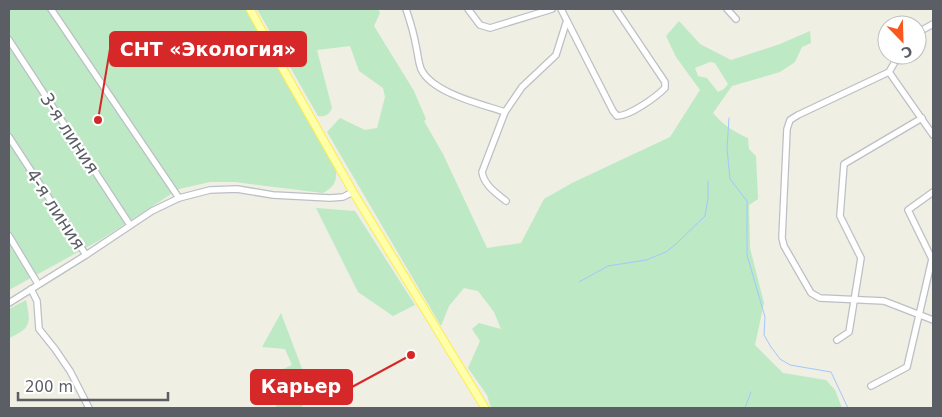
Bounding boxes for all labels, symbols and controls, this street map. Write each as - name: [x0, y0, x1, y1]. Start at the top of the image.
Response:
- north arrow: [877, 15, 927, 65]
- callout: СНТ «Экология»: [110, 32, 306, 66]
- text: СНТ «Экология»: [120, 38, 296, 60]
- text: С: [899, 43, 915, 61]
- street label: 3-я линия: [36, 89, 104, 177]
- street label: 4-я линия: [22, 165, 90, 253]
- scale bar: [18, 370, 168, 402]
- callout: Карьер: [251, 370, 352, 404]
- text: Карьер: [261, 375, 341, 397]
- text: 200 m: [25, 378, 73, 396]

